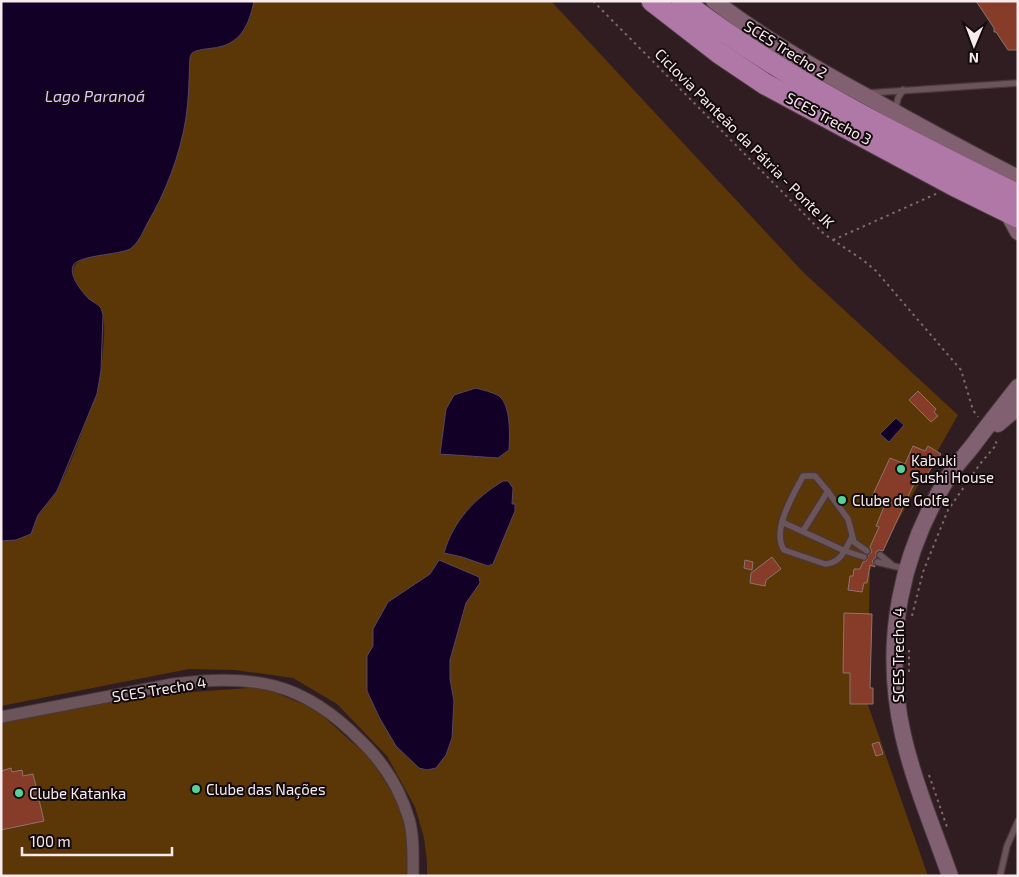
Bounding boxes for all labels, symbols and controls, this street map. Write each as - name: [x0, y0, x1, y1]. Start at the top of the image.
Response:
- street label: SCES Trecho 2: [741, 16, 831, 82]
- north arrow: [949, 20, 999, 70]
- street label: Ciclovia Panteão da Pátria - Ponte JK: [652, 45, 839, 232]
- text: N: [969, 50, 979, 67]
- water label: Lago Paranoá: [45, 86, 145, 105]
- street label: SCES Trecho 3: [783, 88, 875, 148]
- place label: Kabuki Sushi House: [911, 451, 994, 486]
- marker: Kabuki Sushi House: [895, 463, 907, 475]
- place label: Clube de Golfe: [852, 491, 949, 509]
- marker: Clube de Golfe: [836, 494, 848, 506]
- street label: SCES Trecho 4: [889, 607, 907, 703]
- street label: SCES Trecho 4: [111, 673, 207, 705]
- place label: Clube das Nações: [206, 780, 326, 799]
- marker: Clube das Nações: [190, 783, 202, 795]
- place label: Clube Katanka: [29, 784, 126, 802]
- marker: Clube Katanka: [13, 787, 25, 799]
- scale bar: [22, 824, 172, 856]
- text: 100 m: [30, 832, 71, 850]

